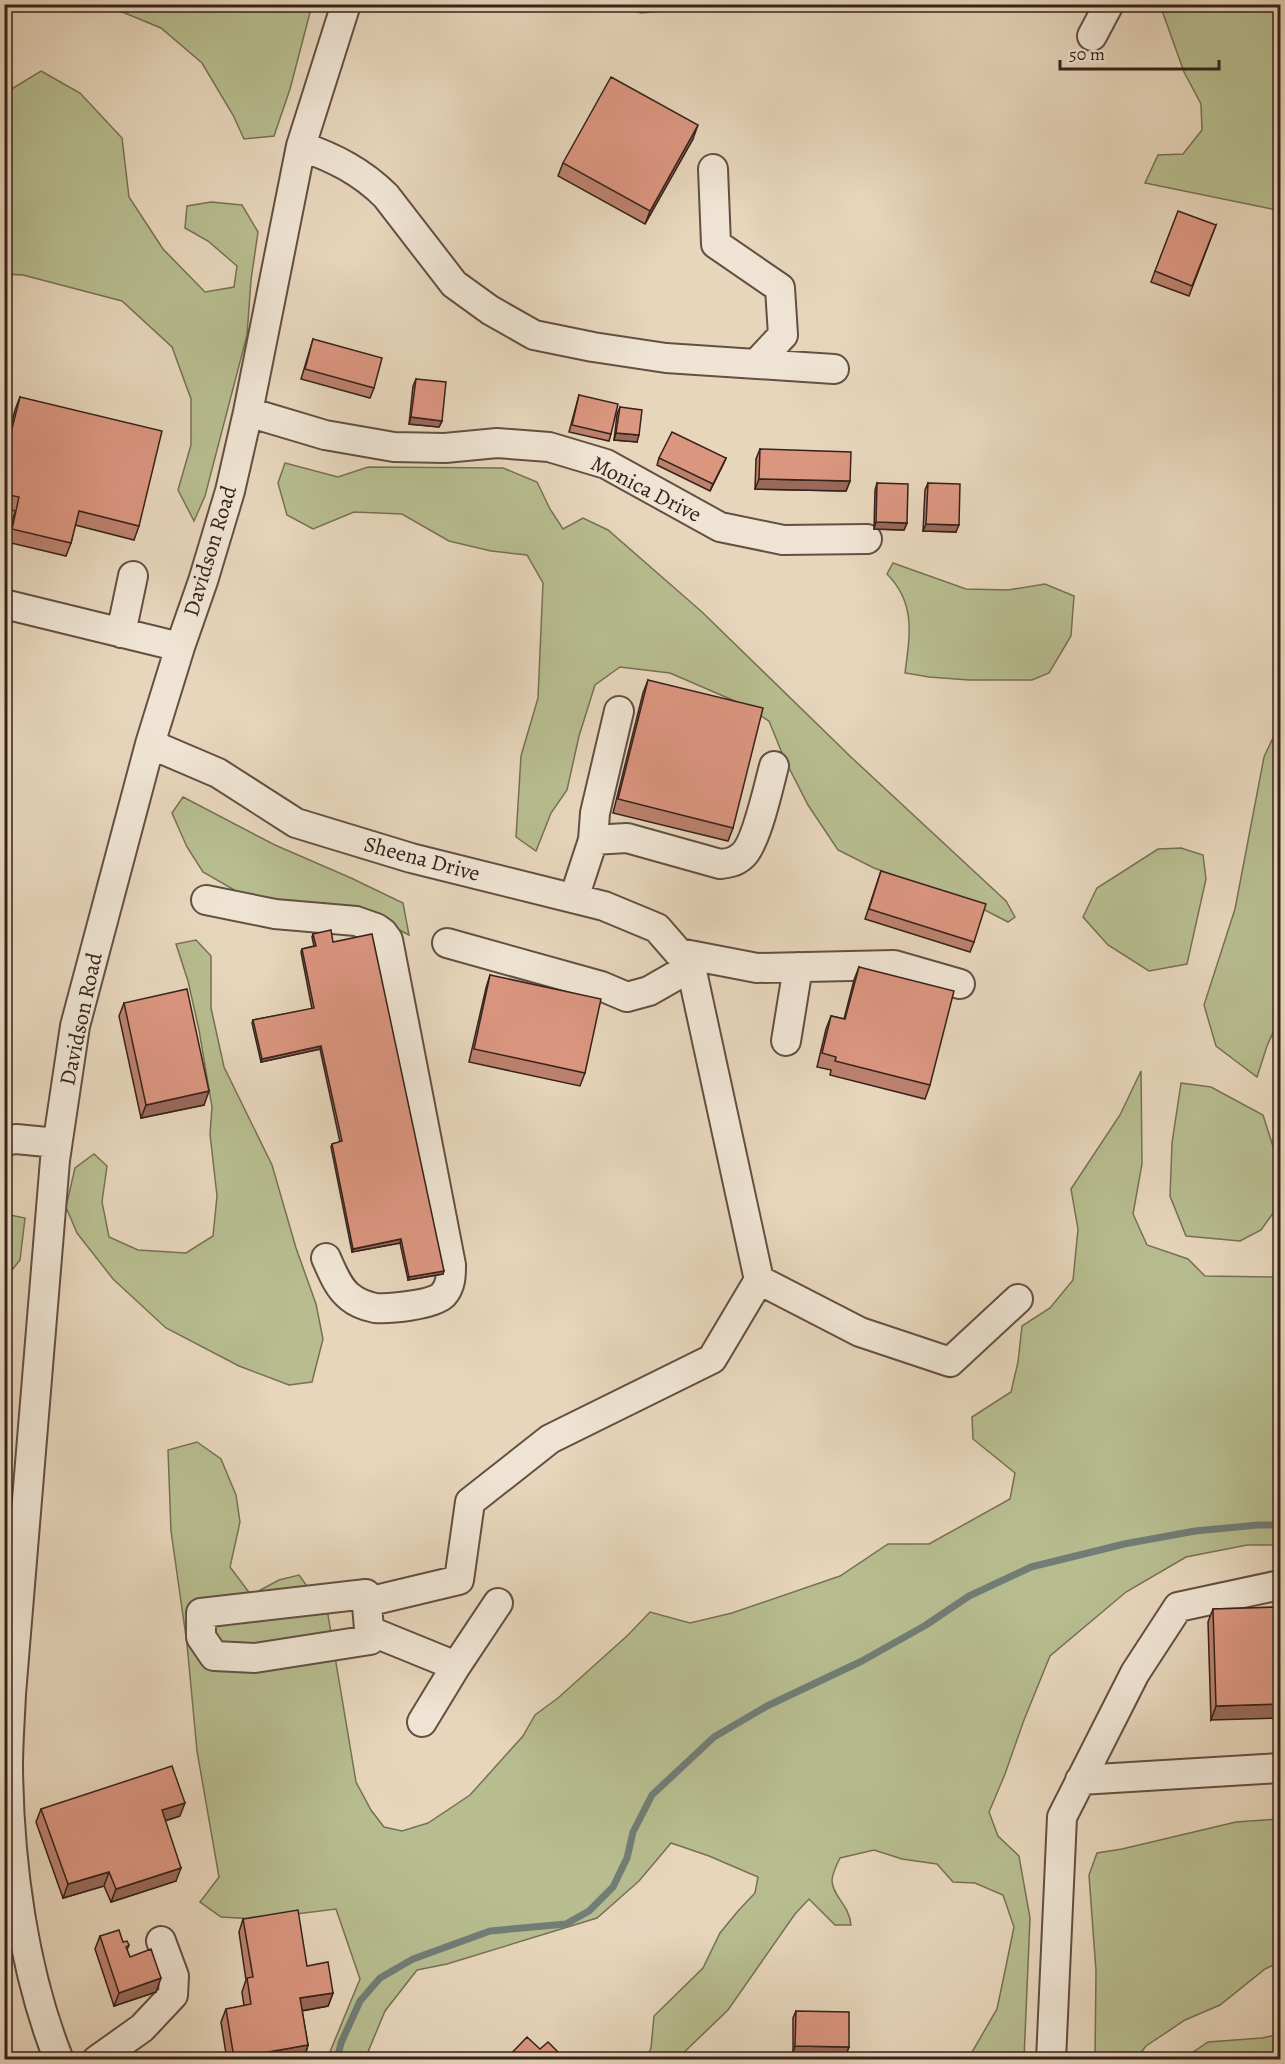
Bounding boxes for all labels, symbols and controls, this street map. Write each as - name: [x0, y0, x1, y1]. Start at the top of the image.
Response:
- scale bar: [1060, 33, 1219, 71]
- text: 50 m: [1069, 42, 1105, 66]
- street label: Monica Drive: [585, 448, 707, 530]
- street label: Davidson Road: [176, 482, 244, 620]
- street label: Sheena Drive: [361, 829, 483, 889]
- street label: Davidson Road: [52, 950, 110, 1088]

